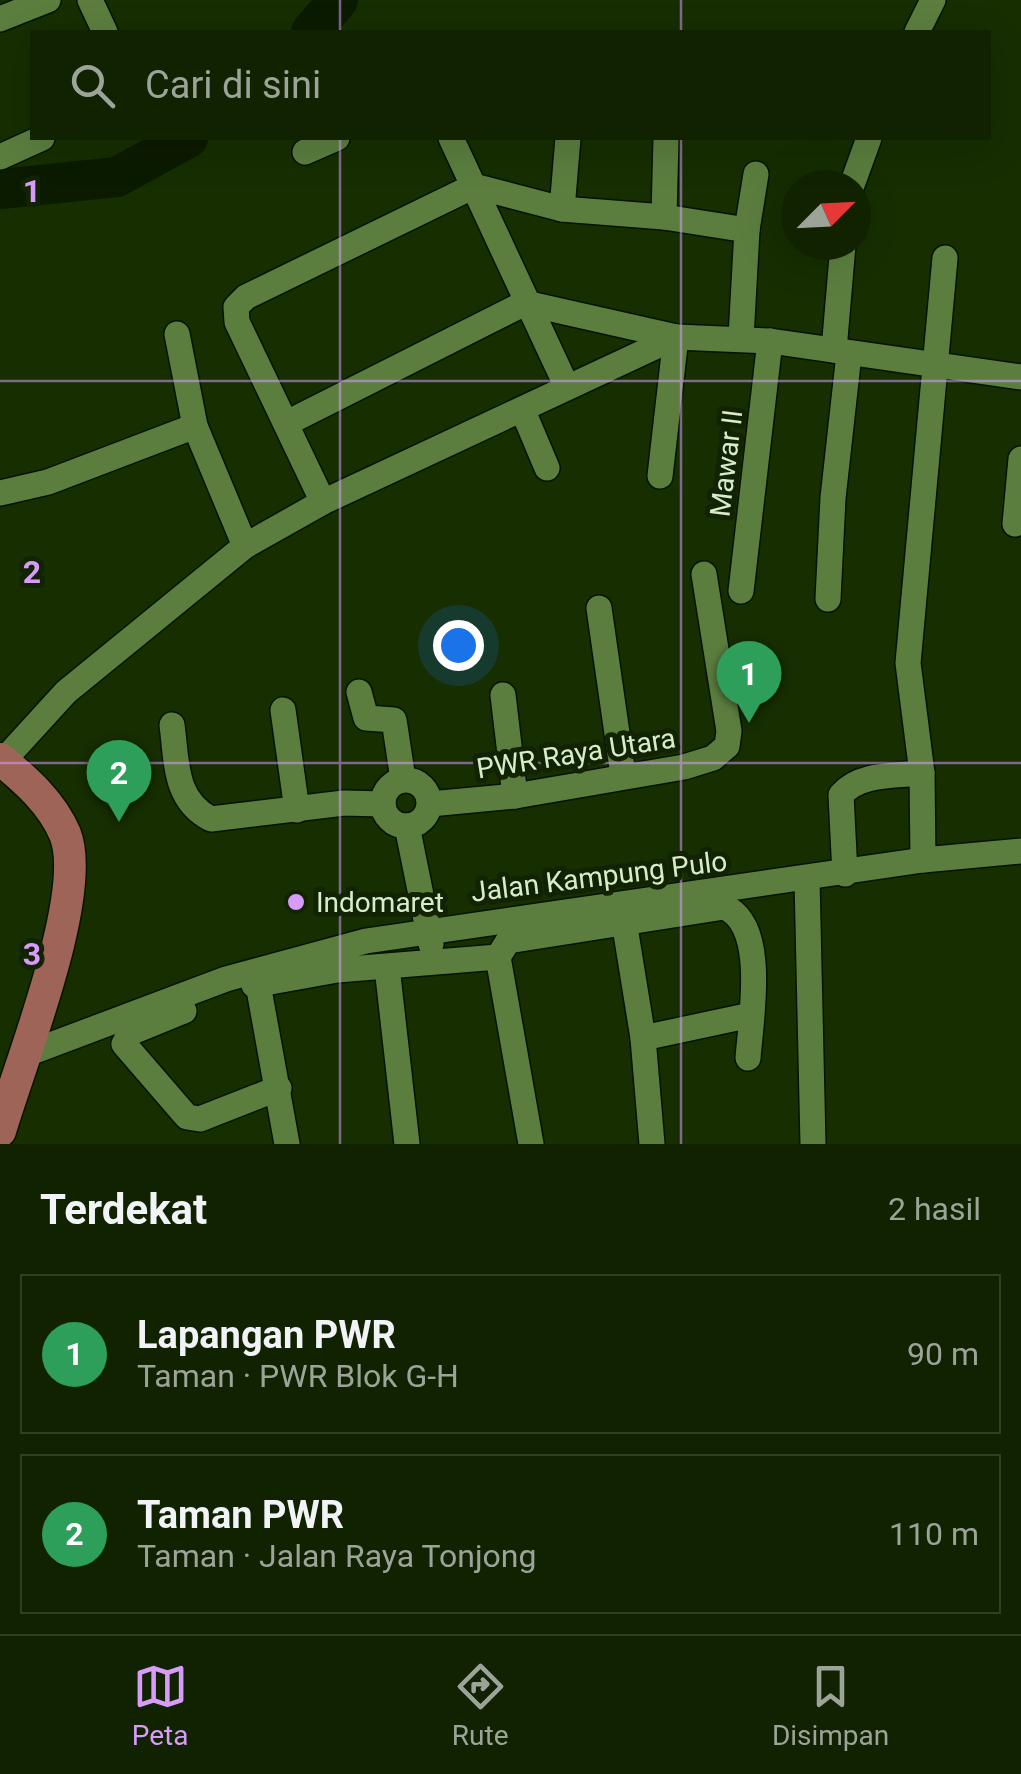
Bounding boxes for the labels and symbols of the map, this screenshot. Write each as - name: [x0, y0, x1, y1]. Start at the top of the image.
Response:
- north arrow: [781, 170, 871, 260]
- text: 1: [23, 172, 41, 210]
- street label: Mawar II: [704, 408, 749, 518]
- text: 2: [23, 553, 41, 591]
- your location: [433, 620, 484, 671]
- pin: 1: [716, 640, 782, 723]
- street label: PWR Raya Utara: [474, 721, 678, 786]
- pin: 2: [86, 740, 152, 822]
- street label: Jalan Kampung Pulo: [469, 844, 729, 909]
- place label: Indomaret: [316, 886, 444, 919]
- marker: Indomaret: [285, 891, 307, 913]
- text: 3: [23, 935, 41, 973]

